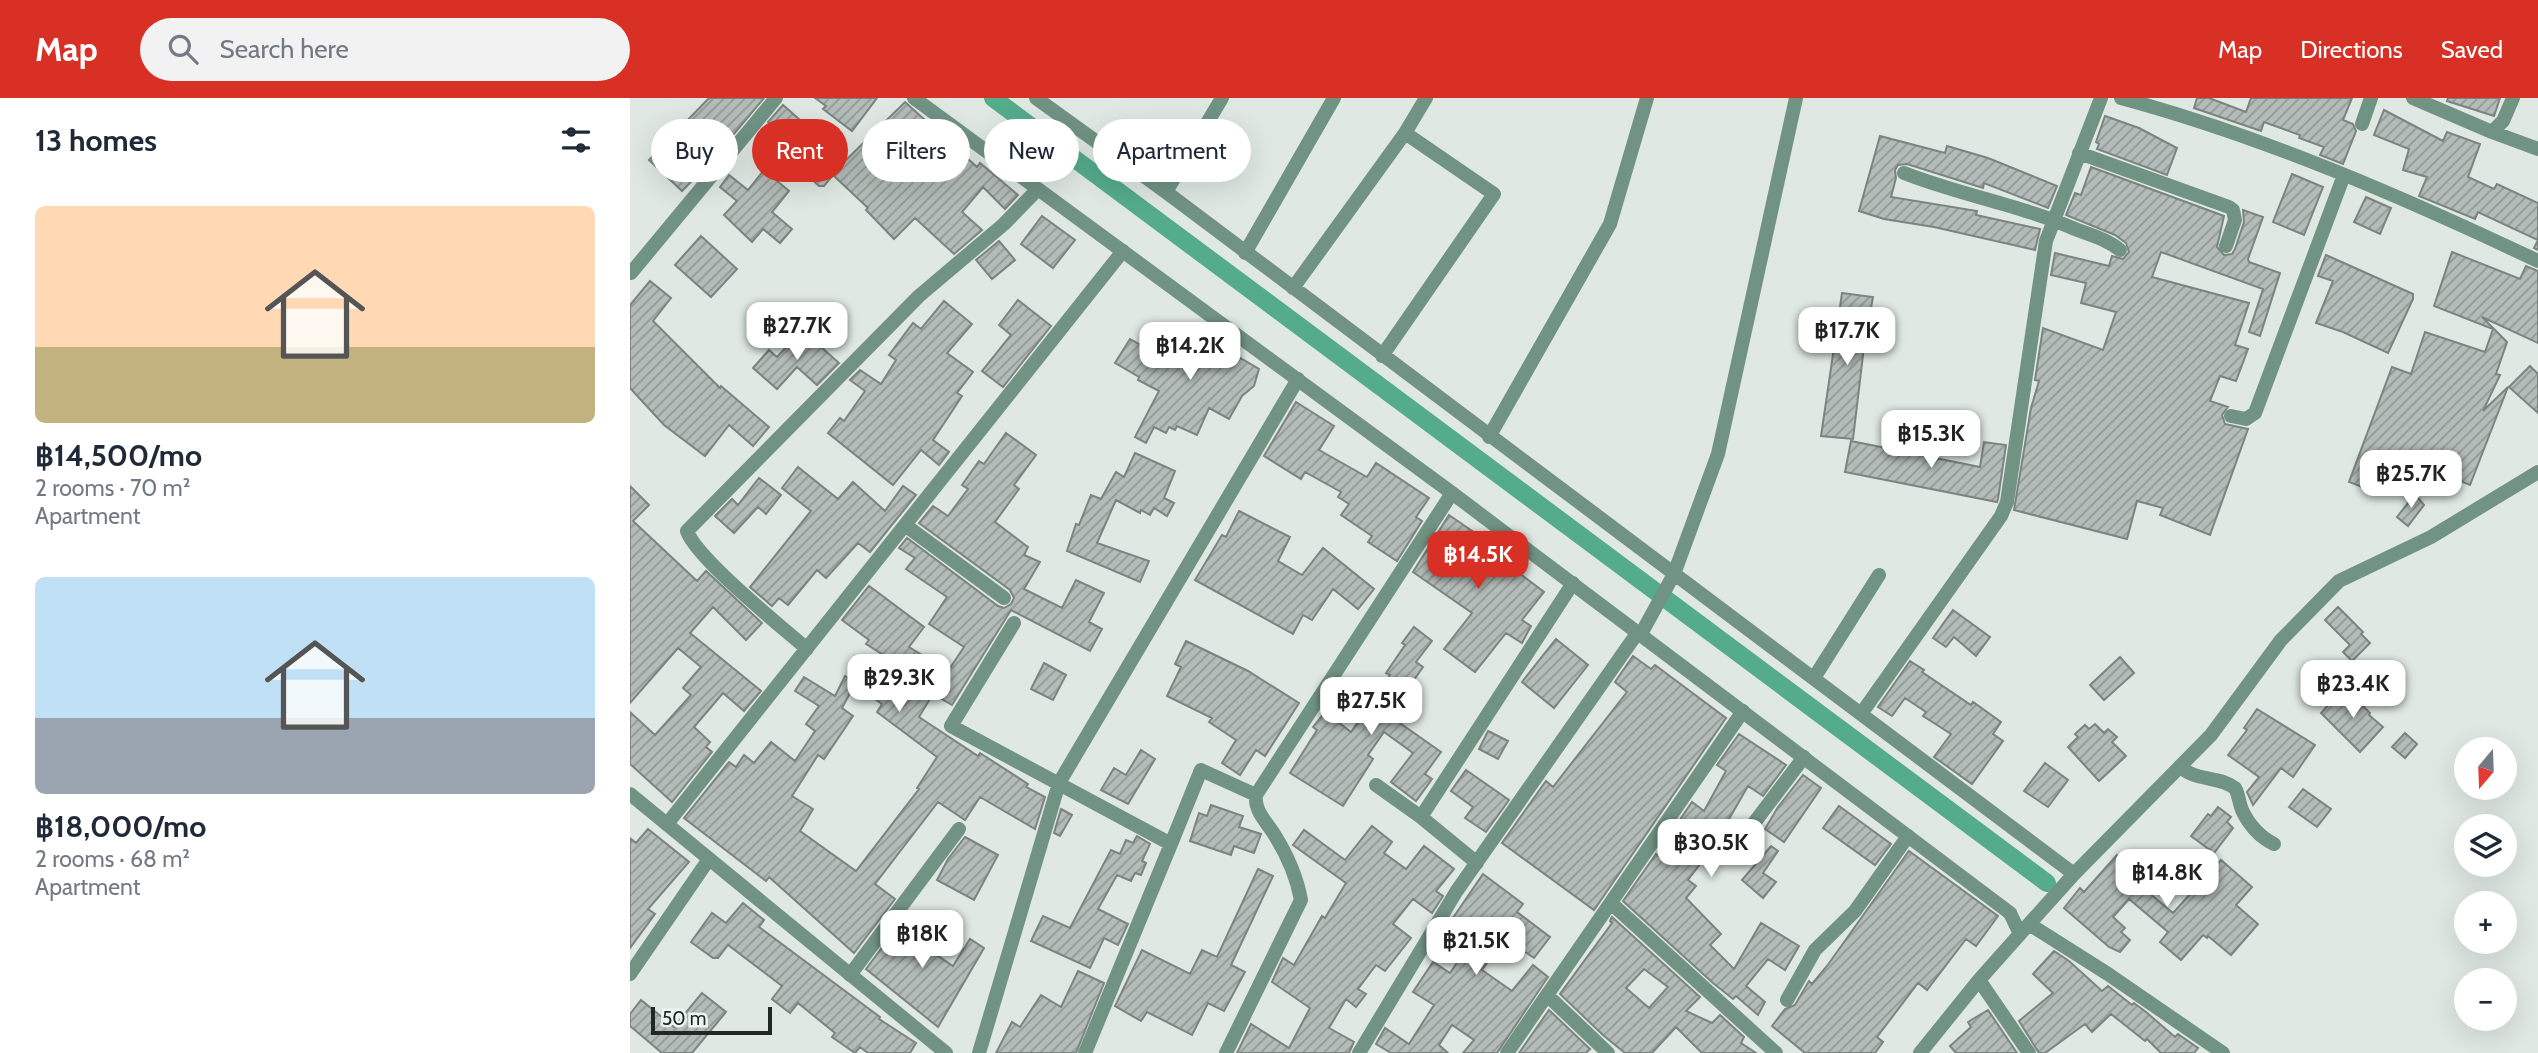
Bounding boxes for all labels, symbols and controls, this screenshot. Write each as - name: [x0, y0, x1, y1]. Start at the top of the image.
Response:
- search box: [140, 18, 630, 81]
- text: Map: [35, 29, 98, 69]
- icon: search: [164, 30, 202, 68]
- text: Search here: [220, 33, 349, 65]
- text: Map: [2218, 35, 2262, 64]
- text: Directions: [2300, 35, 2403, 64]
- text: Saved: [2441, 35, 2503, 64]
- chip: Buy: [651, 119, 738, 182]
- chip: Rent: [752, 119, 848, 182]
- chip: Filters: [862, 119, 970, 182]
- chip: New: [984, 119, 1079, 182]
- chip: Apartment: [1093, 119, 1251, 182]
- icon: filters: [557, 121, 595, 159]
- text: 13 homes: [35, 122, 157, 159]
- icon: home: [252, 251, 378, 377]
- pin: ฿27.7K: [740, 302, 854, 362]
- pin: ฿17.7K: [1790, 308, 1904, 367]
- text: ฿27.7K: [763, 311, 831, 339]
- text: ฿17.7K: [1814, 316, 1880, 344]
- pin: ฿14.2K: [1133, 322, 1247, 382]
- text: ฿14.2K: [1155, 331, 1225, 359]
- pin: ฿15.3K: [1874, 410, 1988, 470]
- text: ฿15.3K: [1897, 419, 1965, 447]
- text: ฿14,500/mo: [35, 437, 202, 474]
- pin: ฿25.7K: [2354, 450, 2468, 510]
- text: ฿25.7K: [2376, 459, 2446, 487]
- text: 2 rooms · 70 m²: [35, 474, 190, 502]
- text: Apartment: [35, 502, 140, 530]
- pin: ฿14.5K: [1421, 532, 1535, 591]
- text: ฿14.5K: [1443, 540, 1513, 568]
- icon: home: [252, 622, 378, 748]
- pin: ฿29.3K: [842, 654, 956, 714]
- pin: ฿23.4K: [2296, 660, 2410, 720]
- text: ฿29.3K: [863, 663, 935, 691]
- text: ฿23.4K: [2316, 669, 2390, 697]
- pin: ฿27.5K: [1314, 678, 1428, 737]
- text: ฿27.5K: [1336, 686, 1406, 714]
- north arrow: [2454, 737, 2516, 800]
- map controls: [2454, 737, 2517, 1031]
- text: ฿18,000/mo: [35, 808, 206, 845]
- button: layers: [2454, 814, 2517, 877]
- pin: ฿30.5K: [1654, 820, 1768, 879]
- text: ฿30.5K: [1674, 828, 1748, 856]
- text: 2 rooms · 68 m²: [35, 845, 190, 873]
- pin: ฿14.8K: [2110, 850, 2224, 909]
- text: ฿14.8K: [2132, 858, 2202, 886]
- text: Apartment: [35, 873, 140, 901]
- button: +: [2454, 891, 2517, 954]
- pin: ฿18K: [881, 910, 963, 970]
- pin: ฿21.5K: [1419, 918, 1533, 977]
- text: ฿18K: [896, 919, 948, 947]
- text: ฿21.5K: [1442, 926, 1510, 954]
- button: −: [2454, 968, 2517, 1031]
- scale bar: [651, 1004, 772, 1036]
- text: 50 m: [662, 1007, 706, 1030]

